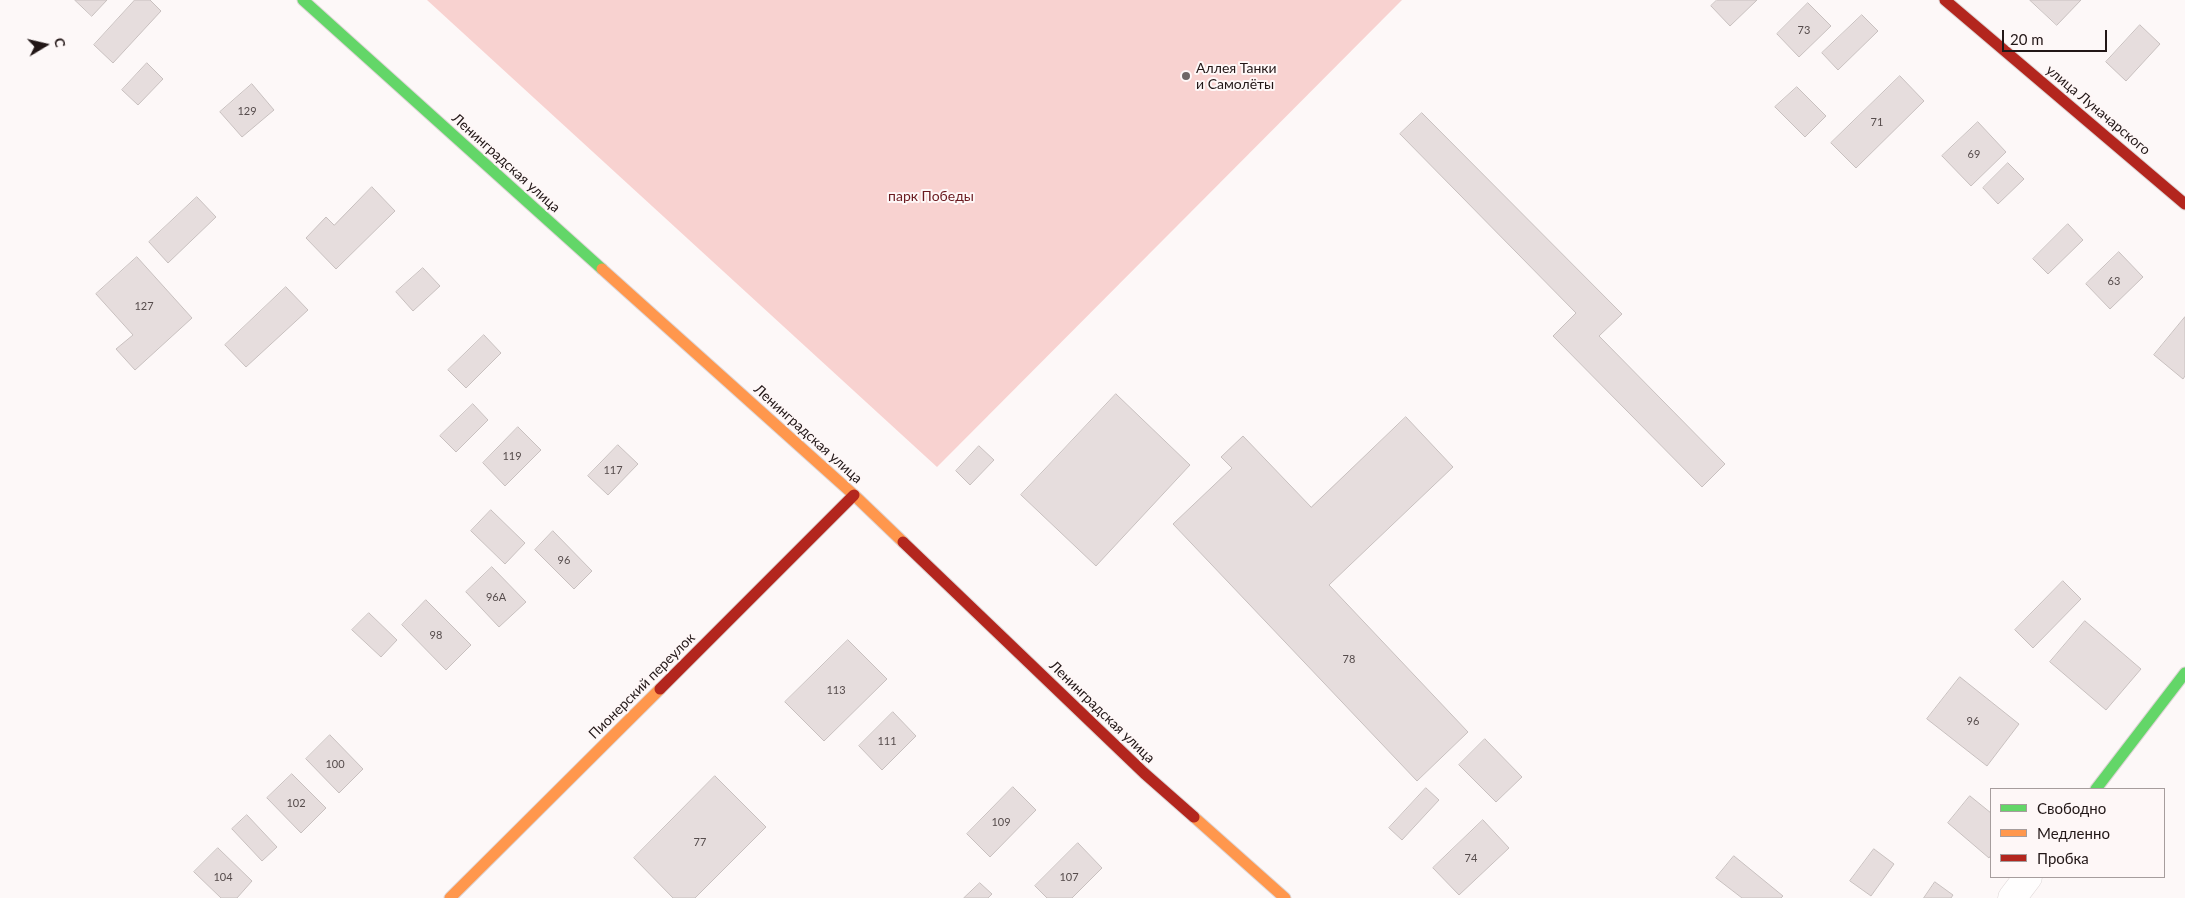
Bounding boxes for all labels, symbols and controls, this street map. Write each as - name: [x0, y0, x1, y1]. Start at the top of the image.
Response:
- north arrow: [20, 20, 70, 70]
- scale bar: [2005, 20, 2110, 52]
- house number: 73: [1798, 23, 1810, 37]
- text: 20 m: [2010, 30, 2044, 48]
- text: С: [51, 37, 69, 48]
- place label: Аллея Танки и Самолёты: [1196, 60, 1277, 92]
- street label: улица Луначарского: [2042, 62, 2154, 158]
- marker: Аллея Танки и Самолёты: [1180, 70, 1192, 82]
- house number: 129: [237, 104, 257, 118]
- street label: Ленинградская улица: [448, 110, 564, 216]
- house number: 71: [1871, 115, 1883, 129]
- house number: 69: [1968, 147, 1980, 161]
- park label: парк Победы: [888, 188, 974, 204]
- house number: 63: [2108, 274, 2120, 288]
- house number: 127: [134, 299, 154, 313]
- street label: Ленинградская улица: [750, 381, 866, 487]
- house number: 119: [502, 449, 522, 463]
- house number: 117: [603, 463, 623, 477]
- house number: 96: [558, 553, 570, 567]
- house number: 96А: [486, 590, 506, 604]
- house number: 98: [430, 628, 442, 642]
- street label: Пионерский переулок: [585, 629, 699, 743]
- house number: 78: [1343, 652, 1355, 666]
- street label: Ленинградская улица: [1046, 657, 1158, 767]
- house number: 113: [826, 683, 846, 697]
- house number: 96: [1967, 714, 1979, 728]
- house number: 111: [877, 734, 897, 748]
- house number: 100: [325, 757, 345, 771]
- legend: [1990, 788, 2165, 878]
- house number: 102: [286, 796, 306, 810]
- text: Свободно: [2037, 799, 2106, 817]
- house number: 109: [991, 815, 1011, 829]
- text: Медленно: [2037, 824, 2110, 842]
- house number: 77: [694, 835, 706, 849]
- text: Пробка: [2037, 849, 2089, 867]
- house number: 74: [1465, 851, 1477, 865]
- house number: 104: [213, 870, 233, 884]
- house number: 107: [1059, 870, 1079, 884]

